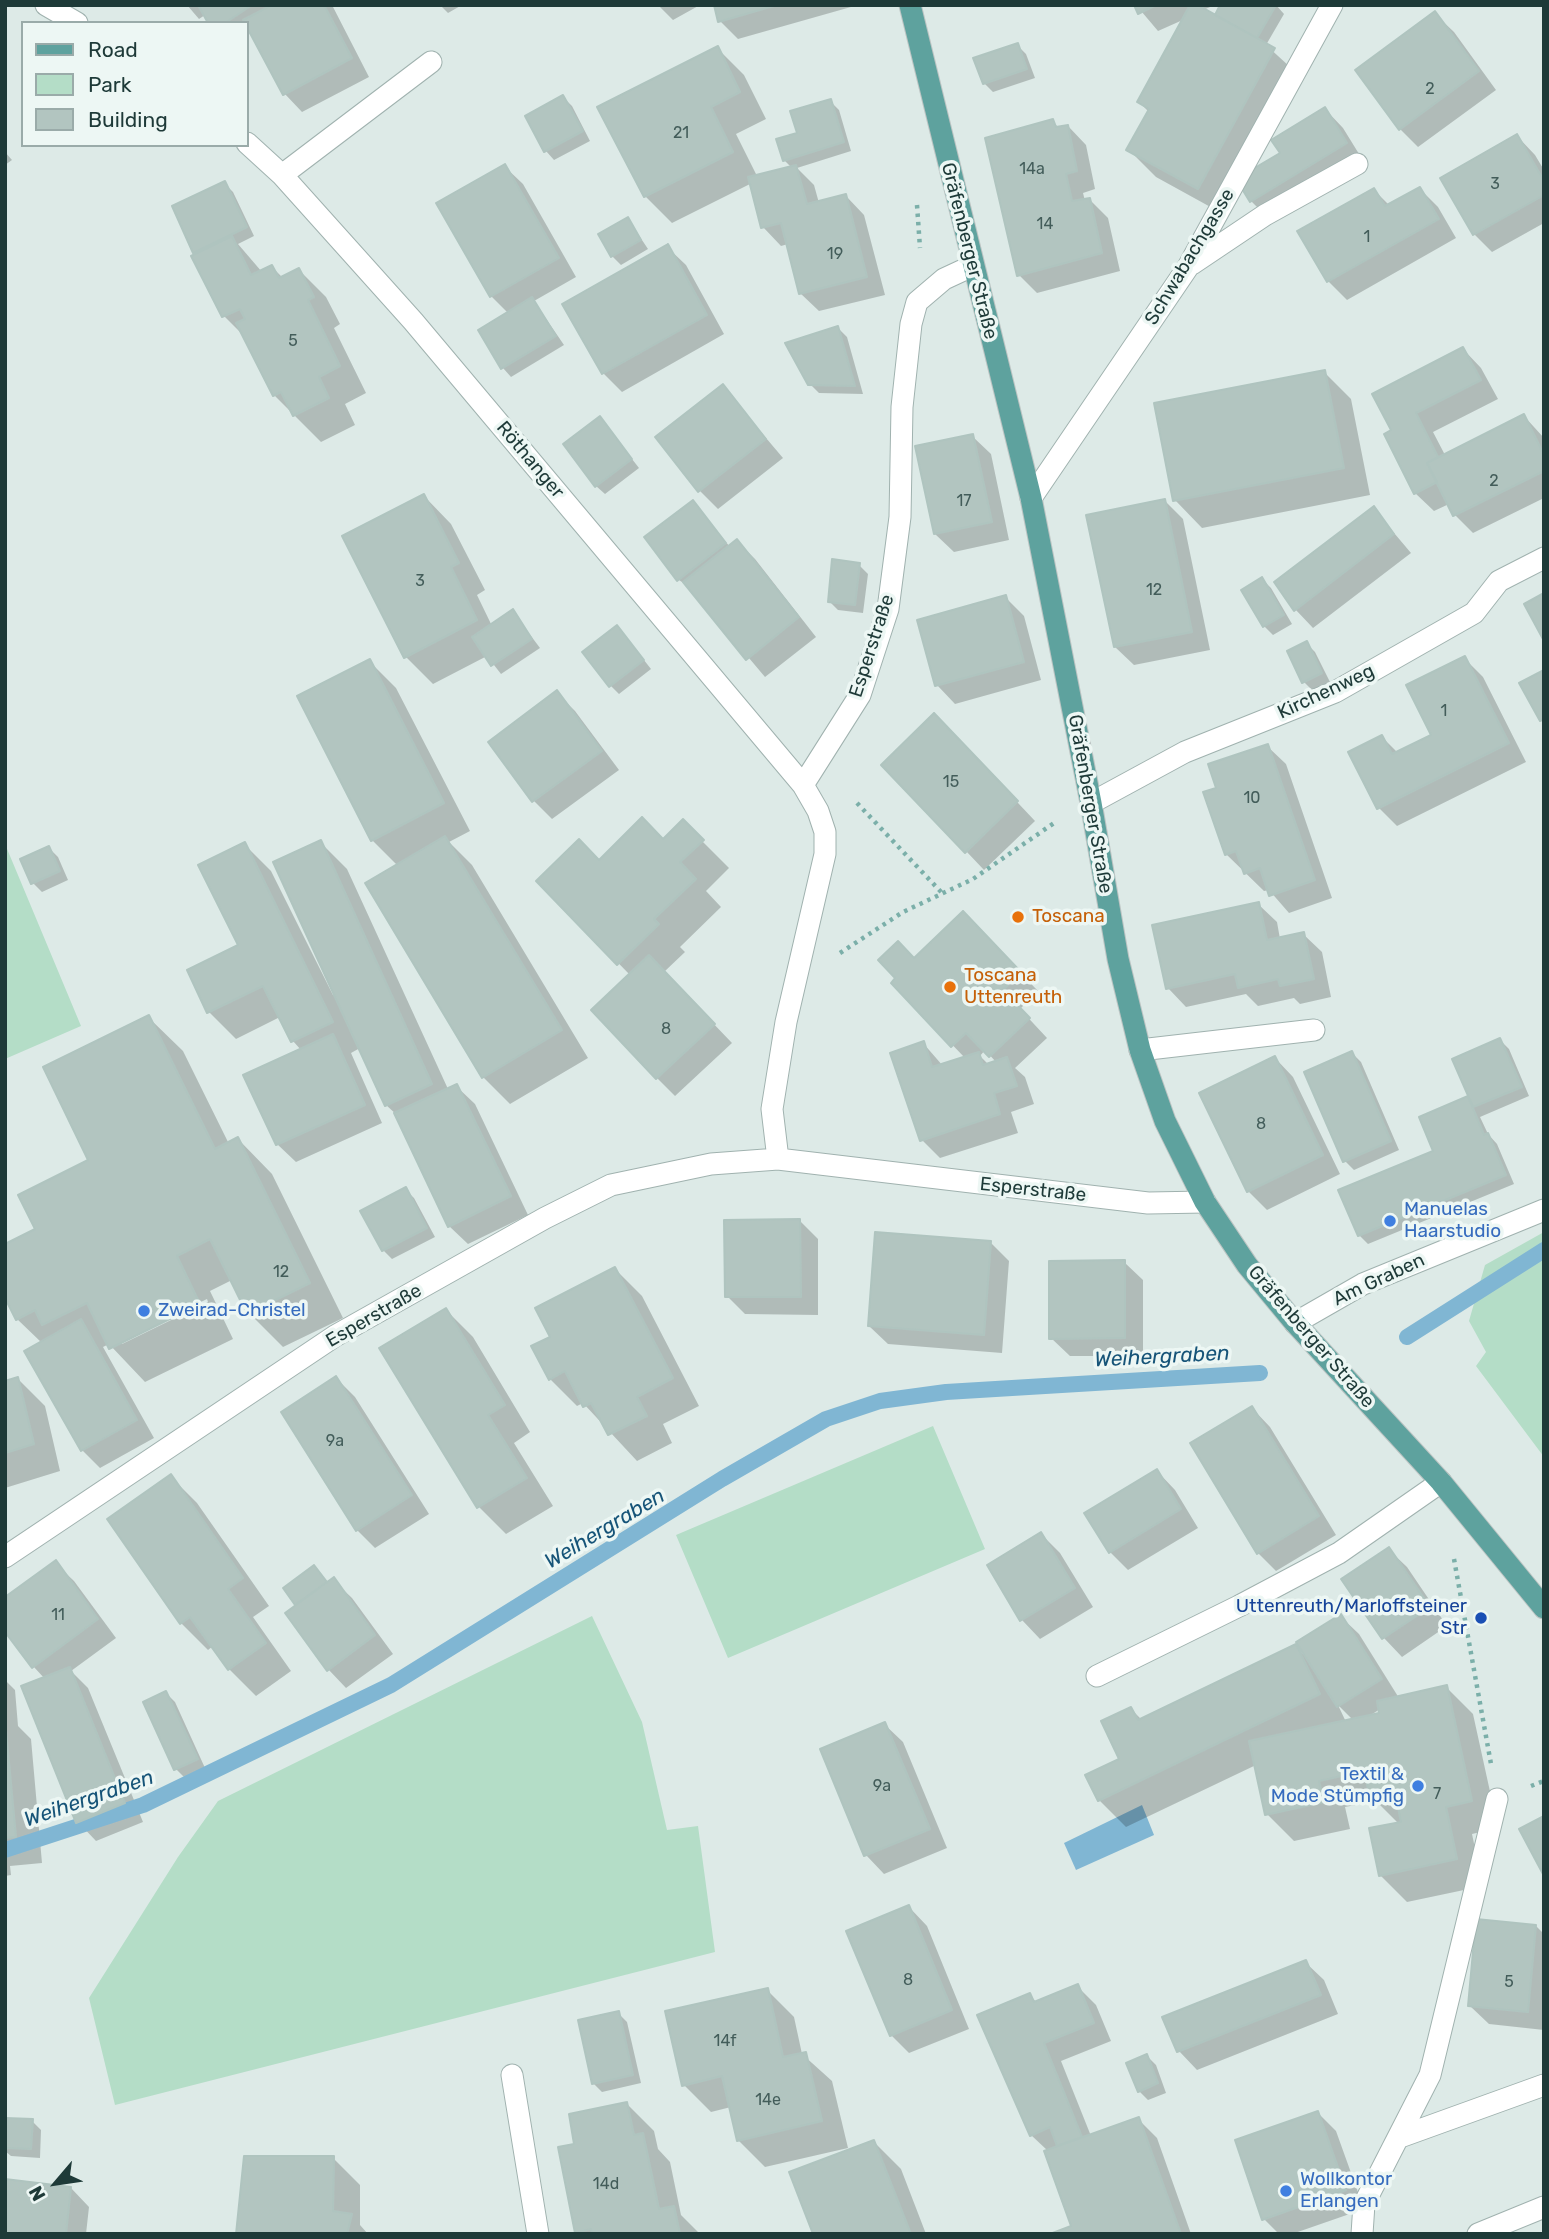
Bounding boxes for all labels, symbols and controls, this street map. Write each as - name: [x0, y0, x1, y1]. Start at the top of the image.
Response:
- legend: [21, 21, 248, 147]
- text: Road: [88, 37, 138, 62]
- text: Park: [88, 72, 132, 97]
- house number: 2: [1425, 79, 1435, 99]
- text: Building: [88, 107, 168, 132]
- house number: 21: [673, 123, 689, 143]
- house number: 14a: [1019, 159, 1045, 179]
- street label: Gräfenberger Straße: [936, 160, 1002, 342]
- house number: 3: [1490, 174, 1500, 194]
- street label: Schwabachgasse: [1140, 185, 1240, 329]
- house number: 14: [1037, 214, 1053, 234]
- house number: 1: [1364, 227, 1370, 247]
- house number: 19: [827, 244, 843, 264]
- house number: 5: [288, 331, 298, 351]
- street label: Röthanger: [491, 417, 569, 503]
- house number: 2: [1489, 471, 1499, 491]
- house number: 17: [956, 491, 972, 511]
- house number: 3: [415, 571, 425, 591]
- house number: 12: [1146, 580, 1162, 600]
- street label: Esperstraße: [845, 592, 899, 700]
- street label: Kirchenweg: [1274, 660, 1378, 724]
- house number: 1: [1441, 701, 1447, 721]
- street label: Gräfenberger Straße: [1063, 713, 1117, 895]
- house number: 15: [943, 772, 959, 792]
- house number: 10: [1243, 788, 1261, 808]
- place label: Toscana: [1032, 906, 1105, 928]
- marker: Toscana: [1010, 909, 1026, 925]
- place label: Toscana Uttenreuth: [964, 965, 1062, 1009]
- marker: Toscana Uttenreuth: [942, 979, 958, 995]
- house number: 8: [661, 1019, 671, 1039]
- house number: 8: [1256, 1114, 1266, 1134]
- street label: Esperstraße: [979, 1173, 1087, 1207]
- place label: Manuelas Haarstudio: [1404, 1199, 1501, 1243]
- marker: Manuelas Haarstudio: [1382, 1213, 1398, 1229]
- street label: Am Graben: [1330, 1249, 1428, 1311]
- street label: Gräfenberger Straße: [1243, 1261, 1379, 1413]
- house number: 12: [273, 1262, 289, 1282]
- street label: Esperstraße: [322, 1279, 426, 1353]
- place label: Zweirad-Christel: [158, 1300, 306, 1322]
- marker: Zweirad-Christel: [136, 1303, 152, 1319]
- water label: Weihergraben: [1094, 1341, 1230, 1373]
- house number: 9a: [326, 1431, 344, 1451]
- water label: Weihergraben: [541, 1483, 669, 1575]
- place label: Uttenreuth/Marloffsteiner Str: [1236, 1596, 1467, 1640]
- house number: 11: [51, 1605, 65, 1625]
- marker: Uttenreuth/Marloffsteiner Str: [1473, 1610, 1489, 1626]
- place label: Textil & Mode Stümpfig: [1271, 1764, 1404, 1808]
- water label: Weihergraben: [21, 1765, 157, 1833]
- house number: 9a: [873, 1776, 891, 1796]
- marker: Textil & Mode Stümpfig: [1410, 1778, 1426, 1794]
- house number: 7: [1433, 1784, 1441, 1804]
- house number: 8: [903, 1970, 913, 1990]
- house number: 5: [1504, 1972, 1514, 1992]
- house number: 14f: [714, 2031, 736, 2051]
- house number: 14e: [755, 2090, 781, 2110]
- north arrow: [21, 2148, 91, 2218]
- place label: Wollkontor Erlangen: [1300, 2169, 1392, 2213]
- house number: 14d: [593, 2174, 619, 2194]
- text: N: [24, 2182, 51, 2205]
- marker: Wollkontor Erlangen: [1278, 2183, 1294, 2199]

